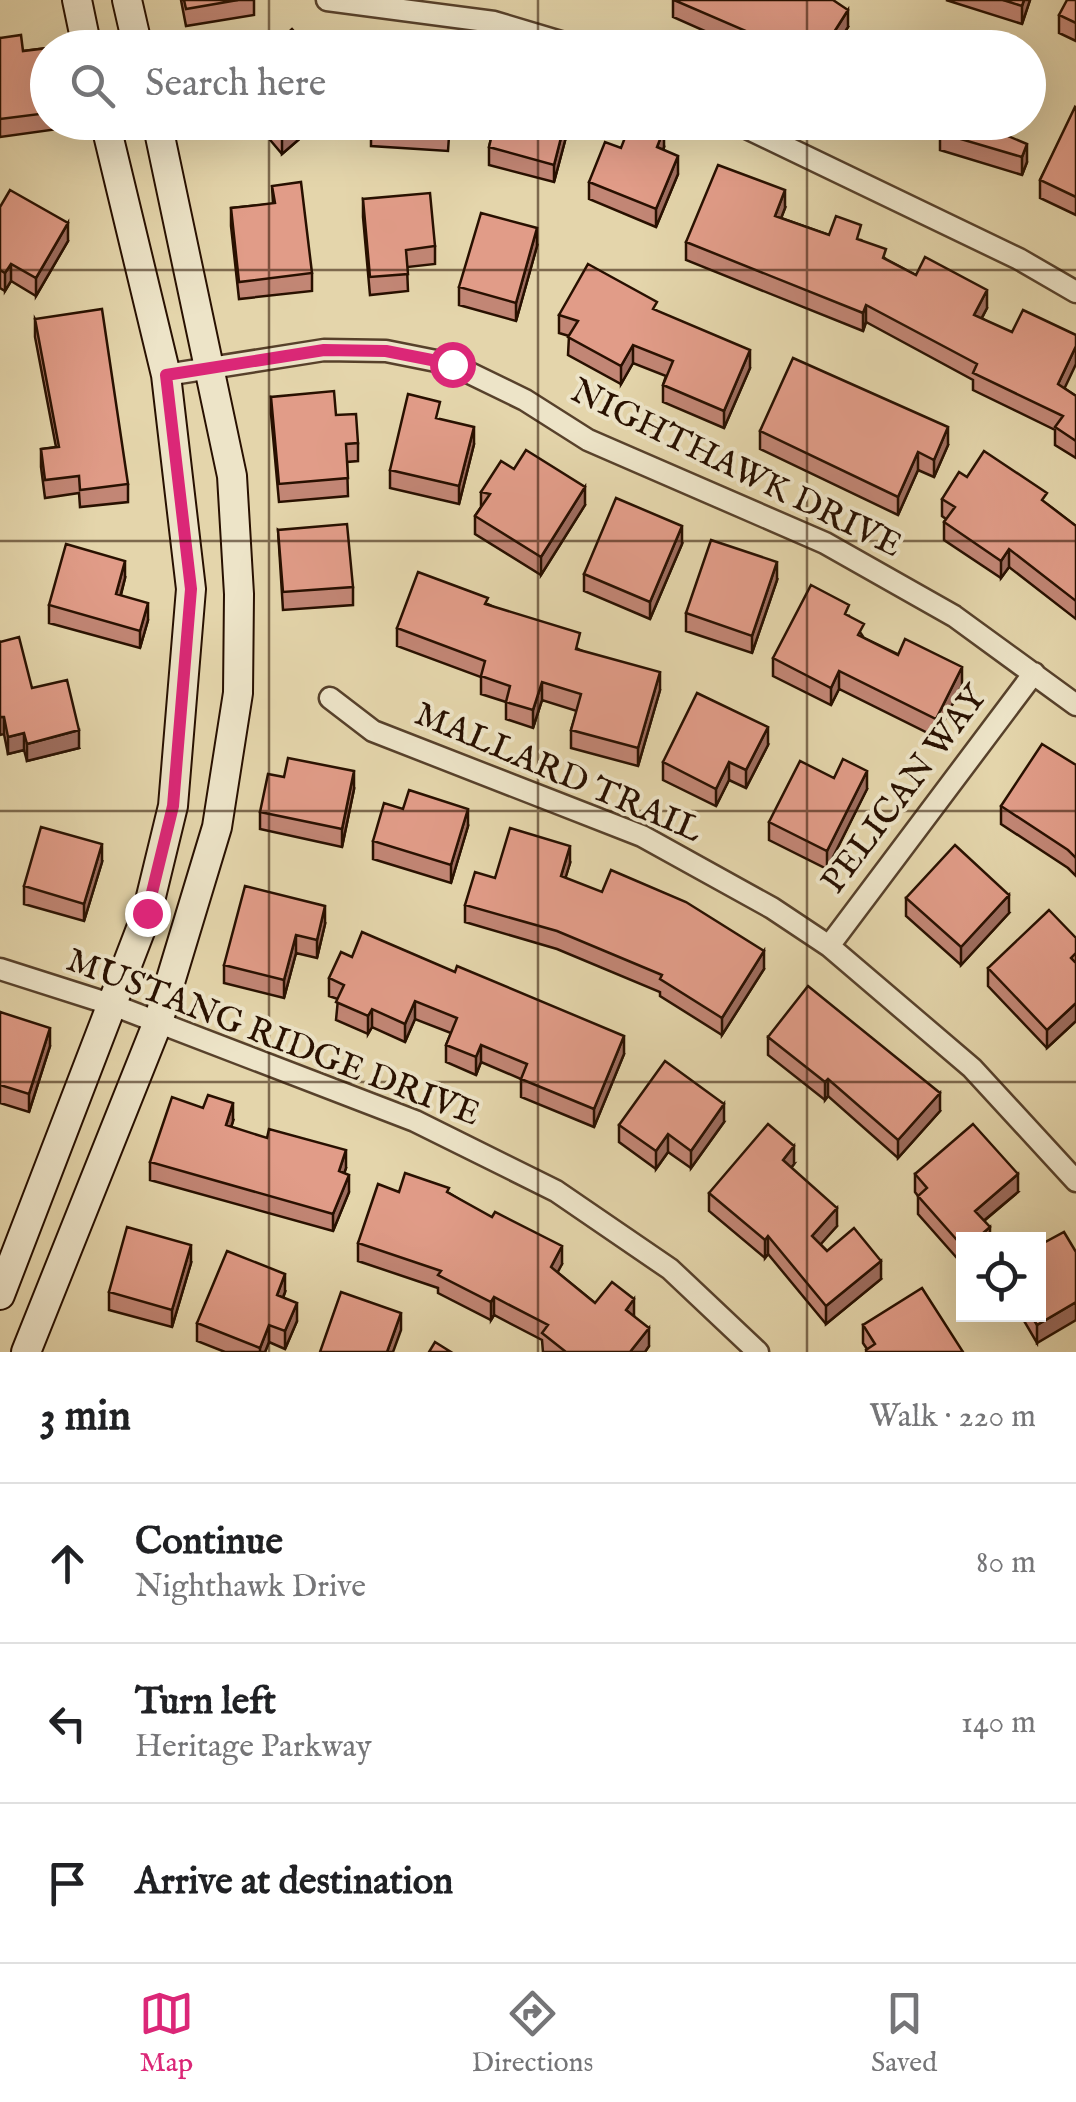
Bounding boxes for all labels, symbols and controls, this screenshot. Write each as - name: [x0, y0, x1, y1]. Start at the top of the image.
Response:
- search box: [30, 30, 1046, 140]
- icon: search: [65, 58, 120, 113]
- text: Search here: [145, 61, 326, 109]
- route start: [430, 342, 476, 388]
- street label: NIGHTHAWK DRIVE: [563, 369, 909, 569]
- street label: PELICAN WAY: [812, 675, 999, 903]
- street label: MALLARD TRAIL: [408, 692, 709, 854]
- route end: [125, 891, 171, 937]
- street label: MUSTANG RIDGE DRIVE: [60, 938, 486, 1138]
- map controls: [956, 1232, 1046, 1322]
- button: locate: [956, 1232, 1046, 1322]
- text: 3 min: [40, 1391, 131, 1444]
- text: Walk · 220 m: [869, 1397, 1036, 1438]
- text: Continue: [135, 1519, 283, 1567]
- icon: ahead: [40, 1536, 95, 1591]
- text: 80 m: [976, 1543, 1036, 1584]
- text: Nighthawk Drive: [135, 1567, 366, 1608]
- text: Turn left: [135, 1679, 276, 1727]
- icon: left: [40, 1696, 95, 1751]
- text: 140 m: [961, 1703, 1036, 1744]
- text: Heritage Parkway: [135, 1727, 372, 1768]
- icon: arrive: [40, 1856, 95, 1911]
- text: Arrive at destination: [135, 1859, 453, 1907]
- tab: Map: [139, 1986, 194, 2081]
- tab: Directions: [471, 1986, 593, 2081]
- tab: Saved: [871, 1986, 937, 2081]

